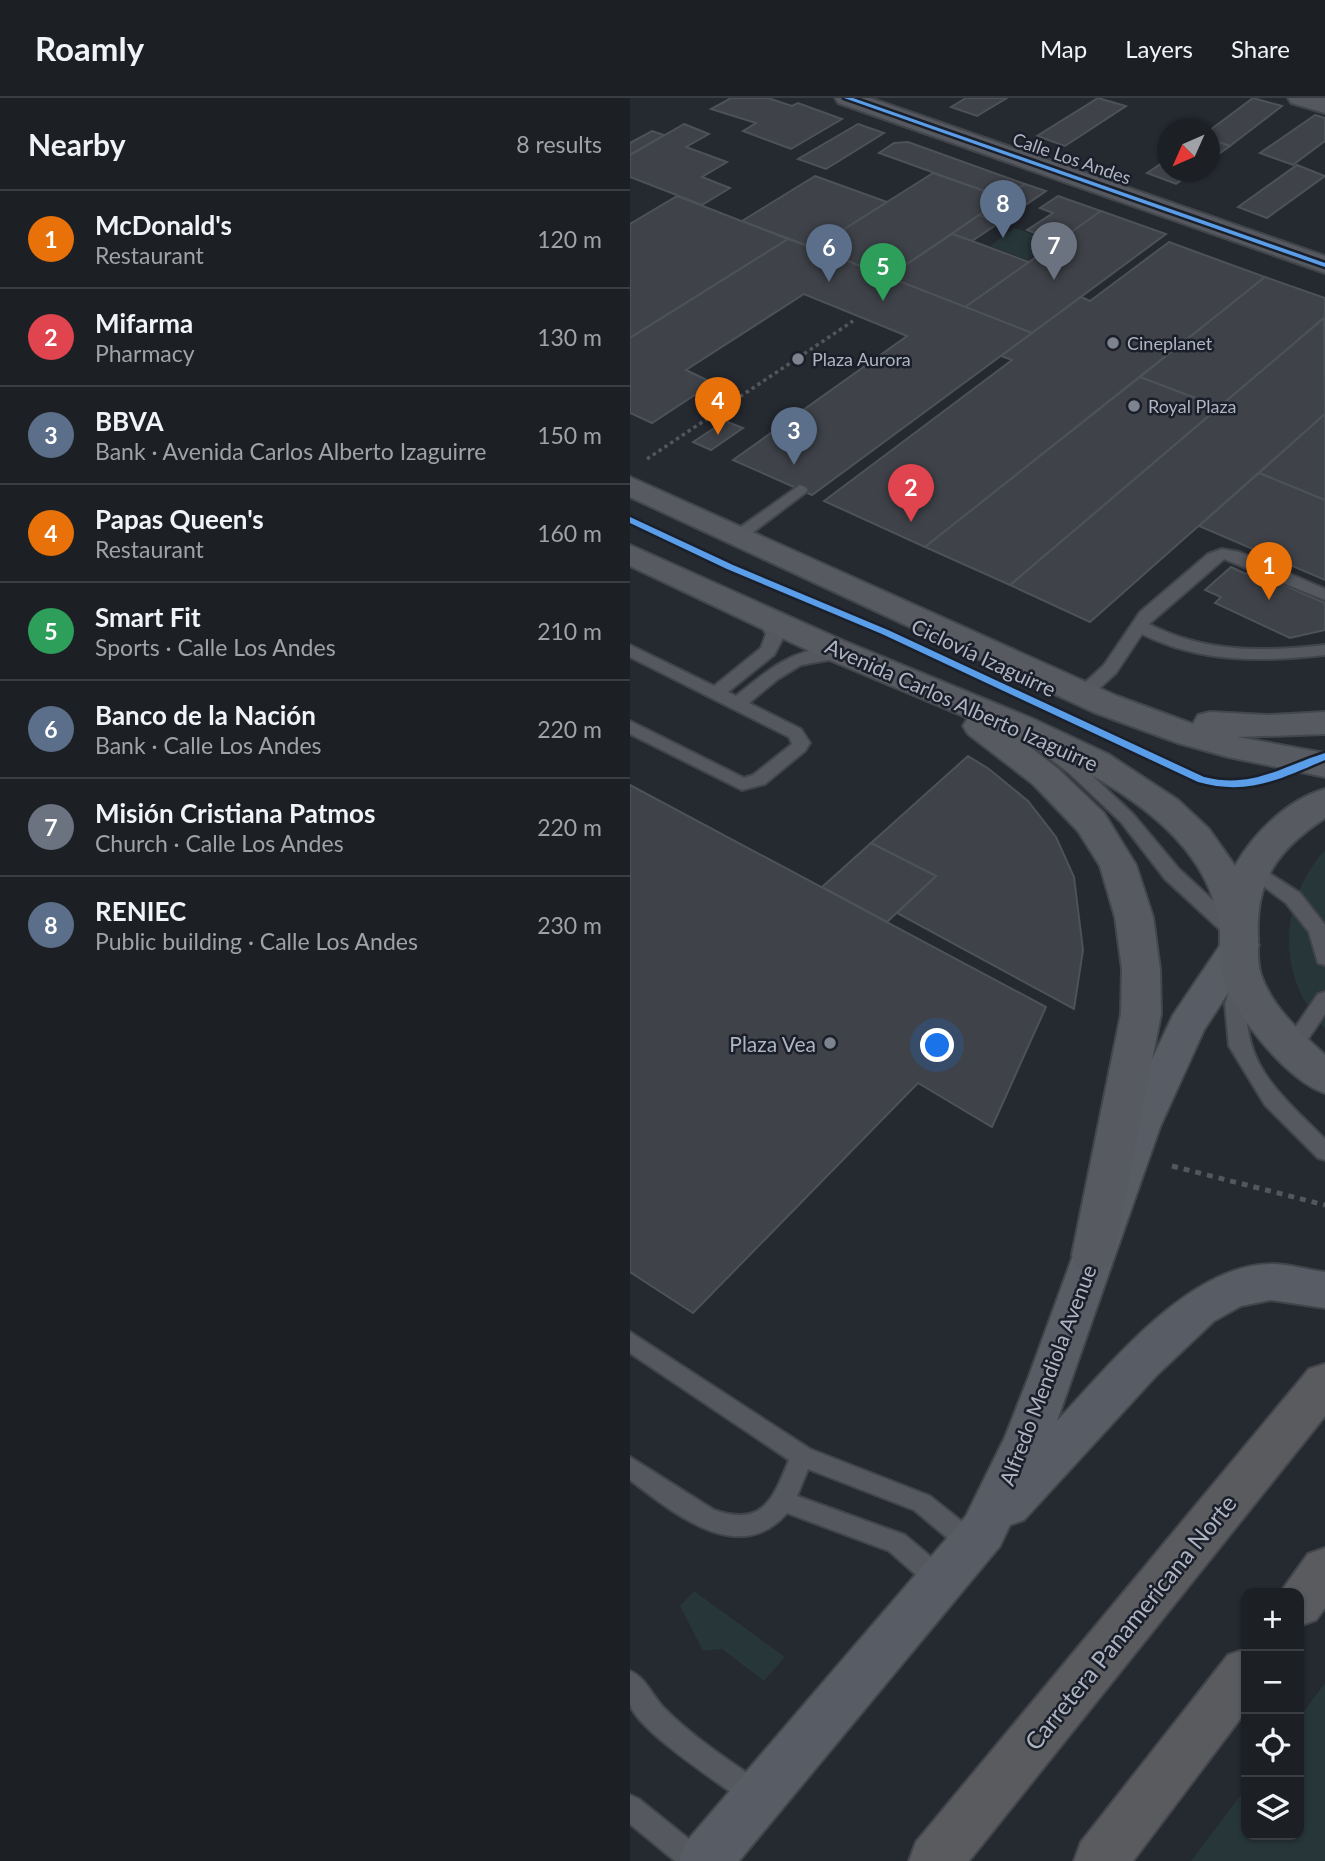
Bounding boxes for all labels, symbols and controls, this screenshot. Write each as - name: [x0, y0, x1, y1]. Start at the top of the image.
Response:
- text: Roamly: [35, 28, 144, 68]
- text: Map: [1040, 34, 1087, 63]
- text: Layers: [1125, 34, 1193, 63]
- text: Share: [1231, 34, 1290, 63]
- north arrow: [1157, 119, 1220, 182]
- text: Nearby: [28, 126, 126, 162]
- street label: Calle Los Andes: [1010, 127, 1134, 189]
- text: 8 results: [516, 130, 602, 158]
- pin: 8: [980, 180, 1026, 238]
- text: McDonald's: [95, 209, 232, 241]
- pin: 7: [1031, 222, 1077, 280]
- pin: 6: [806, 224, 852, 282]
- text: 1: [44, 225, 58, 253]
- text: 120 m: [537, 225, 602, 253]
- text: Restaurant: [95, 241, 204, 269]
- pin: 5: [860, 243, 906, 301]
- text: Mifarma: [95, 307, 193, 339]
- text: 2: [44, 323, 58, 351]
- text: 130 m: [537, 323, 602, 351]
- place label: Cineplanet: [1127, 332, 1213, 354]
- marker: Cineplanet: [1105, 335, 1121, 351]
- text: Pharmacy: [95, 339, 195, 367]
- place label: Plaza Aurora: [812, 348, 911, 370]
- marker: Plaza Aurora: [790, 351, 806, 367]
- pin: 4: [695, 377, 741, 435]
- place label: Royal Plaza: [1148, 395, 1237, 417]
- marker: Royal Plaza: [1126, 398, 1142, 414]
- text: BBVA: [95, 405, 163, 437]
- pin: 3: [771, 407, 817, 465]
- text: 3: [44, 421, 58, 449]
- text: 150 m: [537, 421, 602, 449]
- text: Bank · Avenida Carlos Alberto Izaguirre: [95, 437, 486, 465]
- pin: 2: [888, 464, 934, 522]
- text: Papas Queen's: [95, 503, 264, 535]
- text: 4: [44, 519, 58, 547]
- text: 160 m: [537, 519, 602, 547]
- text: Restaurant: [95, 535, 204, 563]
- pin: 1: [1246, 542, 1292, 600]
- text: Smart Fit: [95, 601, 201, 633]
- street label: Ciclovía Izaguirre: [908, 613, 1060, 701]
- text: 5: [44, 617, 58, 645]
- text: 210 m: [537, 617, 602, 645]
- street label: Avenida Carlos Alberto Izaguirre: [822, 632, 1102, 776]
- text: Sports · Calle Los Andes: [95, 633, 336, 661]
- text: Banco de la Nación: [95, 699, 316, 731]
- text: 6: [44, 715, 58, 743]
- text: 220 m: [537, 715, 602, 743]
- text: Bank · Calle Los Andes: [95, 731, 322, 759]
- text: Misión Cristiana Patmos: [95, 797, 375, 829]
- text: 7: [44, 813, 58, 841]
- text: 220 m: [537, 813, 602, 841]
- text: Church · Calle Los Andes: [95, 829, 344, 857]
- text: RENIEC: [95, 895, 186, 927]
- text: 8: [44, 911, 58, 939]
- text: 230 m: [537, 911, 602, 939]
- text: Public building · Calle Los Andes: [95, 927, 418, 955]
- your location: [920, 1028, 954, 1062]
- place label: Plaza Vea: [729, 1031, 816, 1056]
- marker: Plaza Vea: [822, 1035, 838, 1051]
- street label: Alfredo Mendiola Avenue: [993, 1261, 1101, 1489]
- street label: Carretera Panamericana Norte: [1018, 1489, 1242, 1755]
- map controls: [1241, 1588, 1304, 1840]
- button: +: [1241, 1588, 1304, 1651]
- button: −: [1241, 1651, 1304, 1714]
- button: locate: [1241, 1714, 1304, 1777]
- button: layers: [1241, 1777, 1304, 1840]

